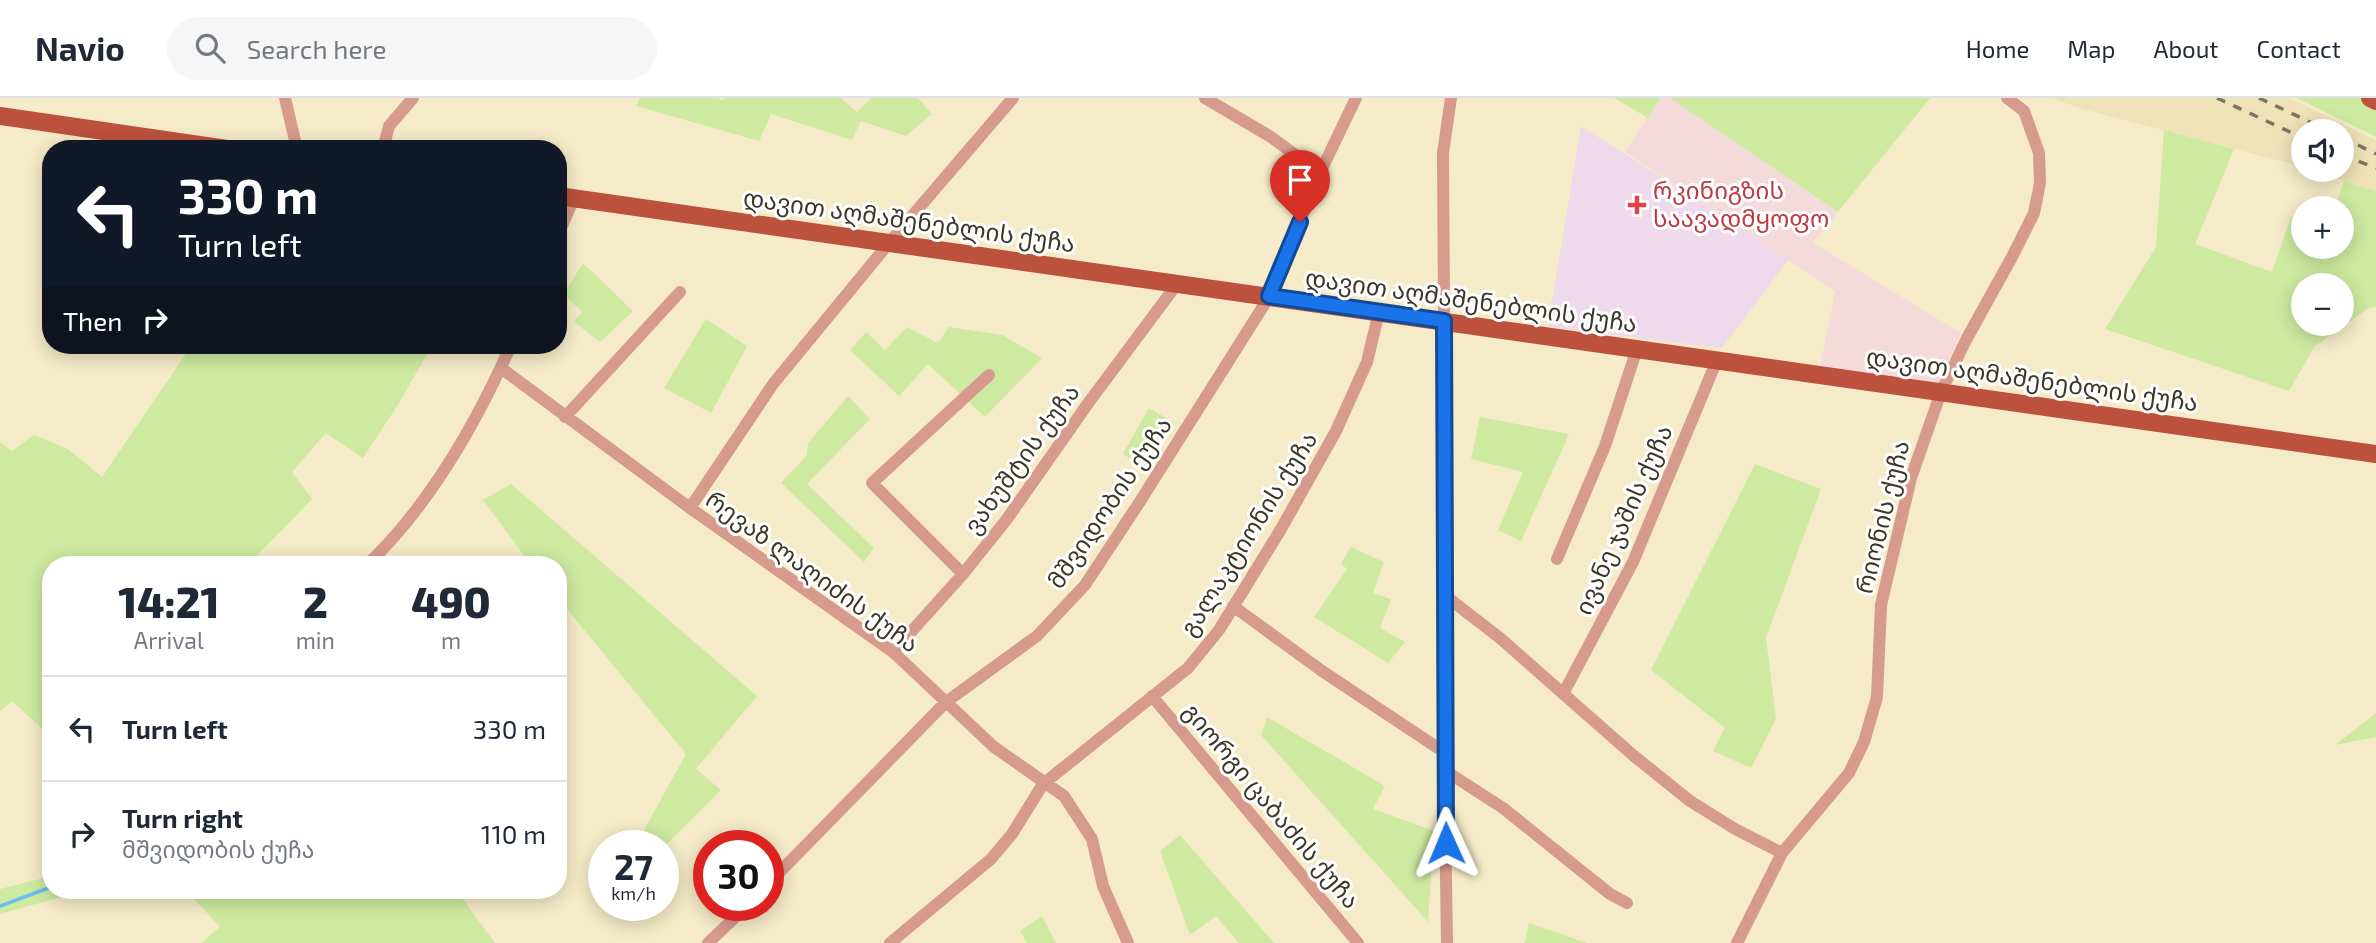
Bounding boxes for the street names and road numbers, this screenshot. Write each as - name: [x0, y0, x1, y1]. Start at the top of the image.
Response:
- street label: დავით აღმაშენებლის ქუჩა: [741, 182, 1077, 259]
- street label: დავით აღმაშენებლის ქუჩა: [1303, 262, 1639, 339]
- street label: დავით აღმაშენებლის ქუჩა: [1864, 341, 2200, 418]
- street label: ვახუშტის ქუჩა: [957, 378, 1086, 539]
- street label: მშვიდობის ქუჩა: [1041, 411, 1178, 594]
- street label: ივანე ჯაშის ქუჩა: [1568, 420, 1678, 619]
- street label: გალაკტიონის ქუჩა: [1173, 426, 1323, 641]
- street label: რიონის ქუჩა: [1849, 437, 1916, 596]
- street label: რევაზ ლაღიძის ქუჩა: [700, 484, 925, 659]
- street label: გიორგი ცაბაძის ქუჩა: [1177, 696, 1367, 914]

